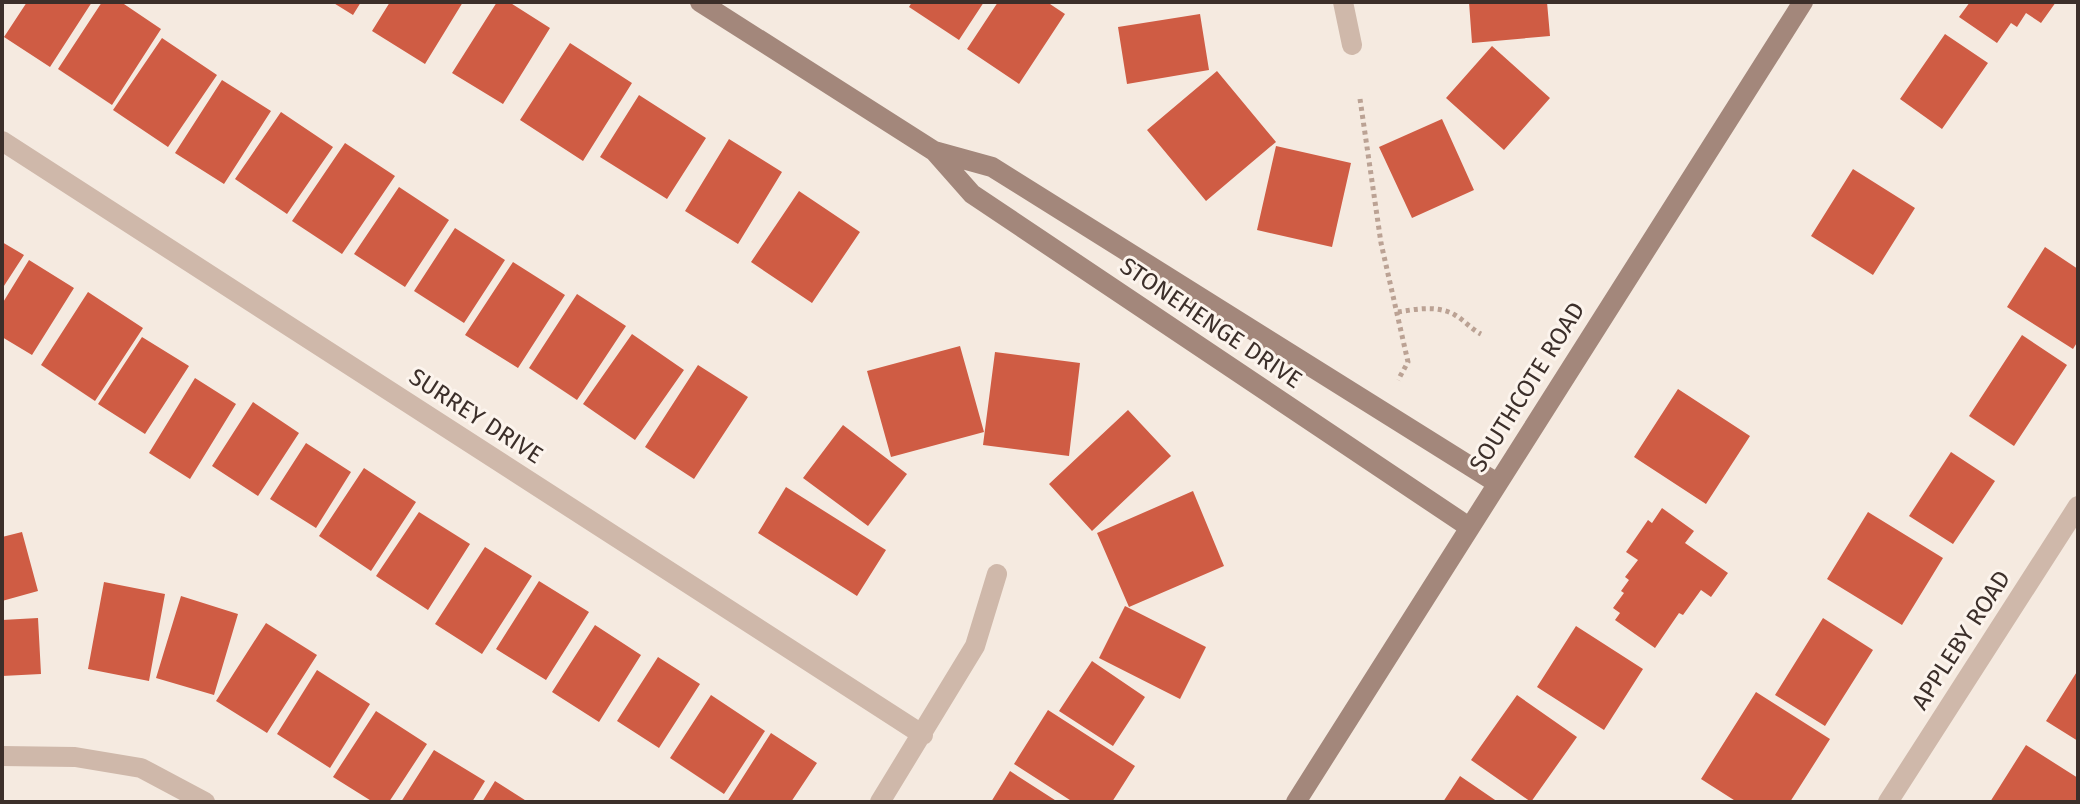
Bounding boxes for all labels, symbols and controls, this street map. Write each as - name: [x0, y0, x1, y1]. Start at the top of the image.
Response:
- street label: STONEHENGE DRIVE: [1115, 252, 1307, 394]
- street label: SOUTHCOTE ROAD: [1464, 297, 1590, 477]
- street label: SURREY DRIVE: [404, 362, 548, 470]
- street label: APPLEBY ROAD: [1906, 565, 2016, 715]

